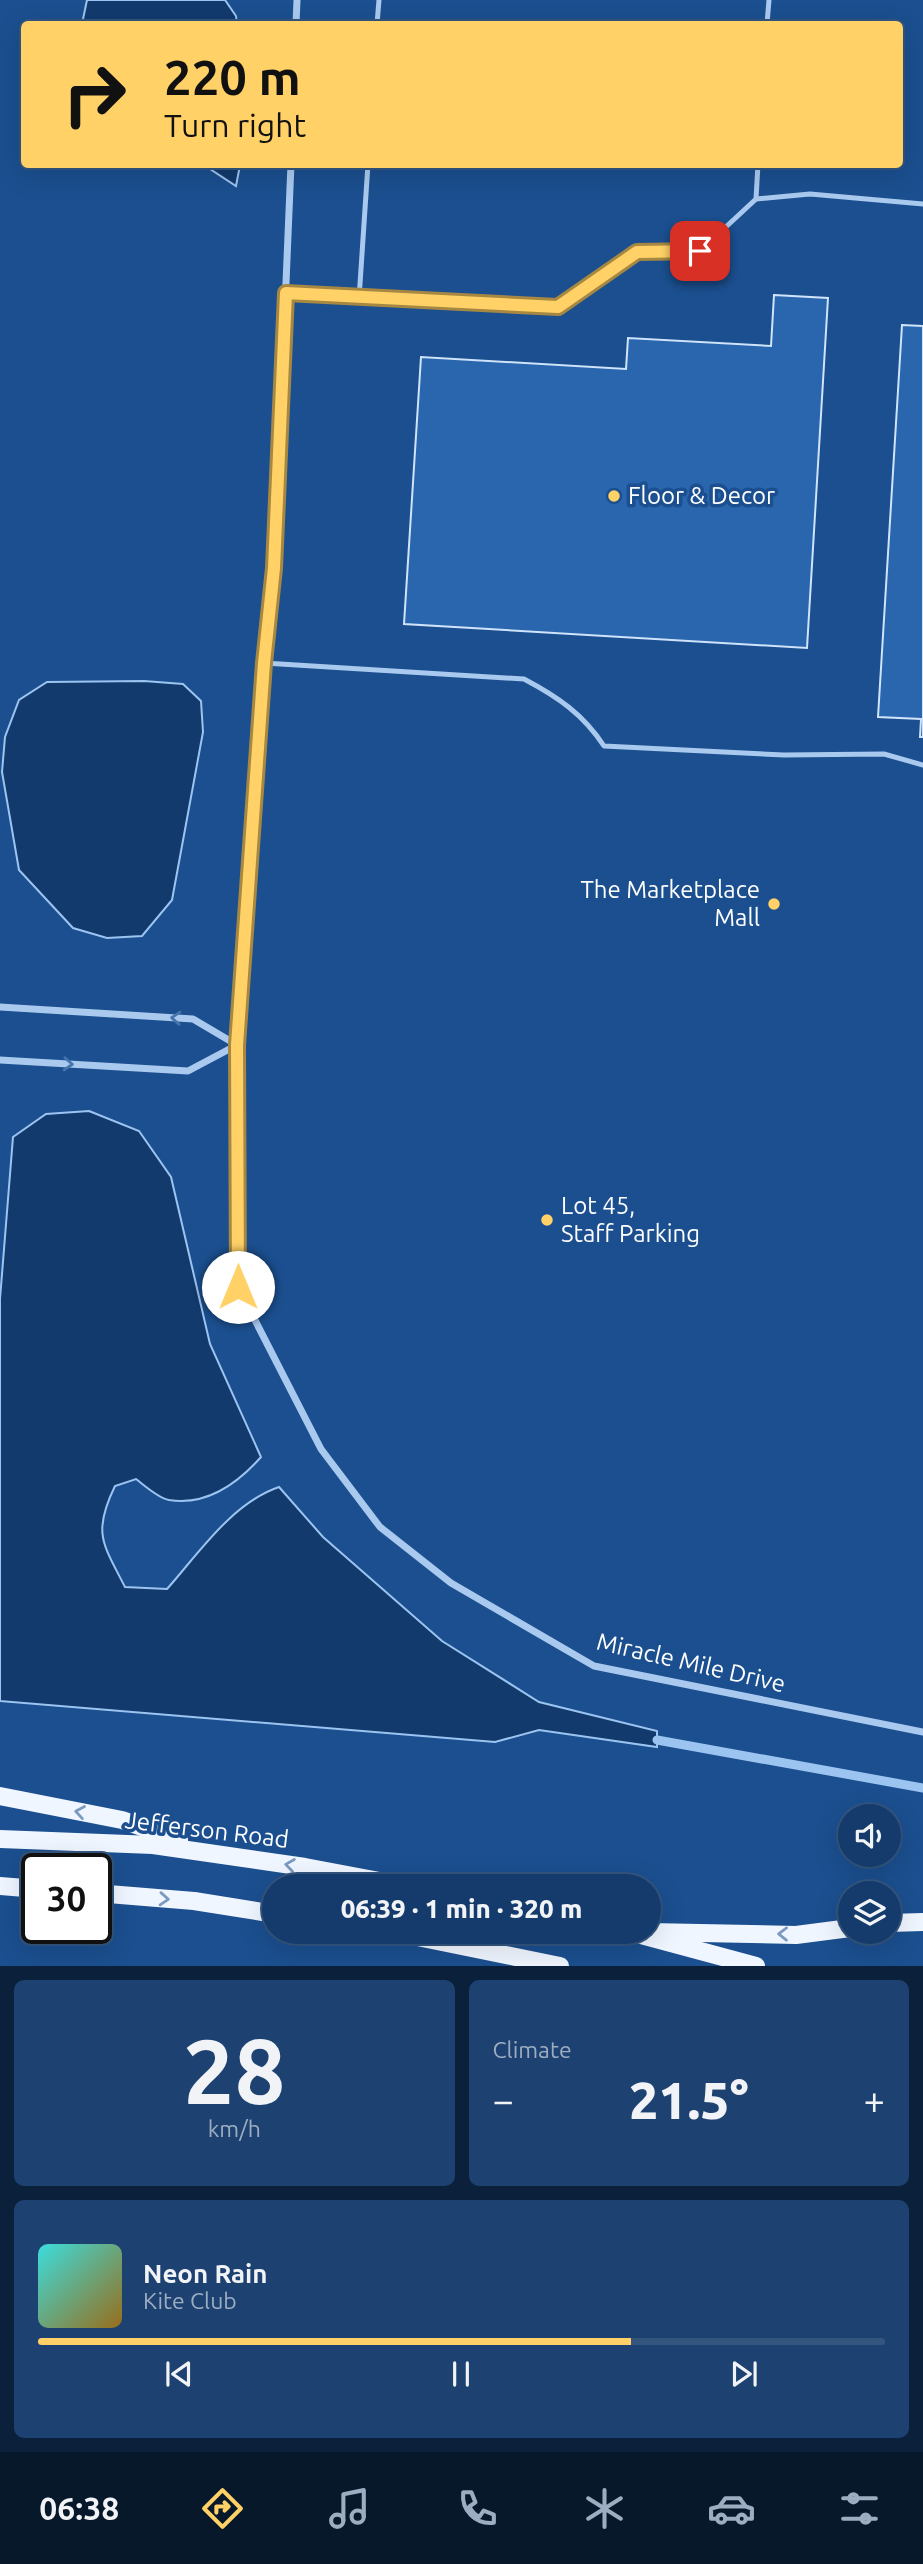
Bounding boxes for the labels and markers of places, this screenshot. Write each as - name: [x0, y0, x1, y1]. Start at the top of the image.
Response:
- pin: [670, 221, 730, 281]
- place label: Floor & Decor: [628, 482, 775, 509]
- marker: Floor & Decor: [606, 488, 622, 504]
- place label: The Marketplace Mall: [580, 876, 760, 931]
- marker: The Marketplace Mall: [766, 896, 782, 912]
- place label: Lot 45, Staff Parking: [561, 1192, 700, 1247]
- marker: Lot 45, Staff Parking: [539, 1212, 555, 1228]

